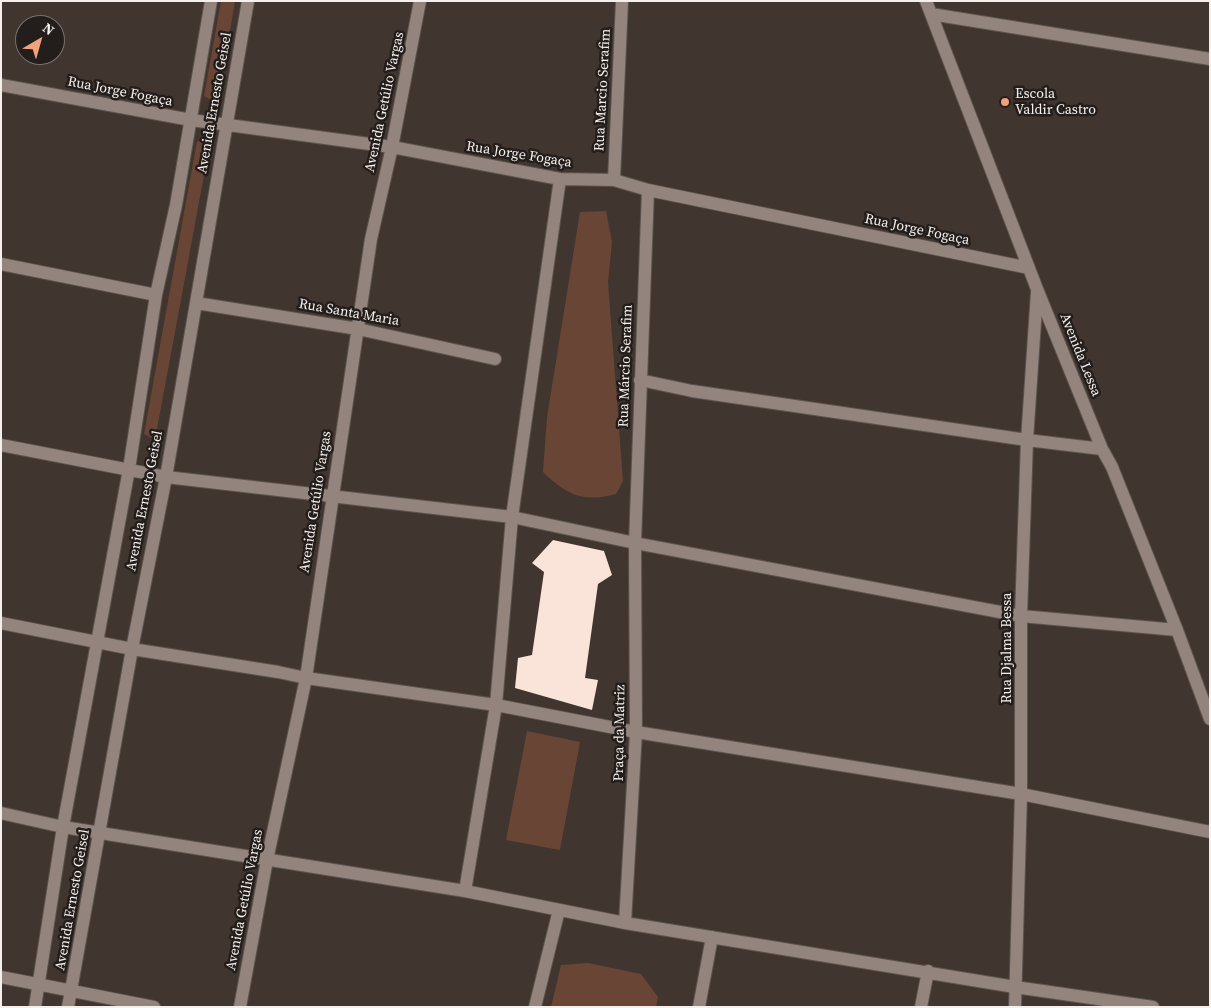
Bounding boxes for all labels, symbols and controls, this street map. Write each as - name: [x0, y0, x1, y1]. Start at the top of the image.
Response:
- north arrow: [15, 15, 65, 65]
- text: N: [38, 18, 59, 40]
- street label: Rua Marcio Serafim: [591, 28, 615, 152]
- street label: Avenida Getúlio Vargas: [362, 30, 408, 174]
- street label: Avenida Ernesto Geisel: [194, 31, 236, 175]
- street label: Rua Jorge Fogaça: [66, 74, 174, 110]
- place label: Escola Valdir Castro: [1015, 86, 1096, 118]
- marker: Escola Valdir Castro: [999, 96, 1011, 108]
- street label: Rua Jorge Fogaça: [465, 138, 573, 172]
- street label: Rua Jorge Fogaça: [863, 211, 971, 249]
- street label: Rua Santa Maria: [297, 296, 401, 330]
- street label: Rua Márcio Serafim: [615, 304, 637, 428]
- street label: Avenida Lessa: [1056, 311, 1104, 399]
- street label: Avenida Ernesto Geisel: [123, 429, 167, 573]
- street label: Avenida Getúlio Vargas: [296, 430, 336, 574]
- street label: Rua Djalma Bessa: [999, 593, 1015, 703]
- street label: Praça da Matriz: [611, 684, 629, 782]
- street label: Avenida Ernesto Geisel: [52, 828, 94, 972]
- street label: Avenida Getúlio Vargas: [223, 828, 267, 972]

